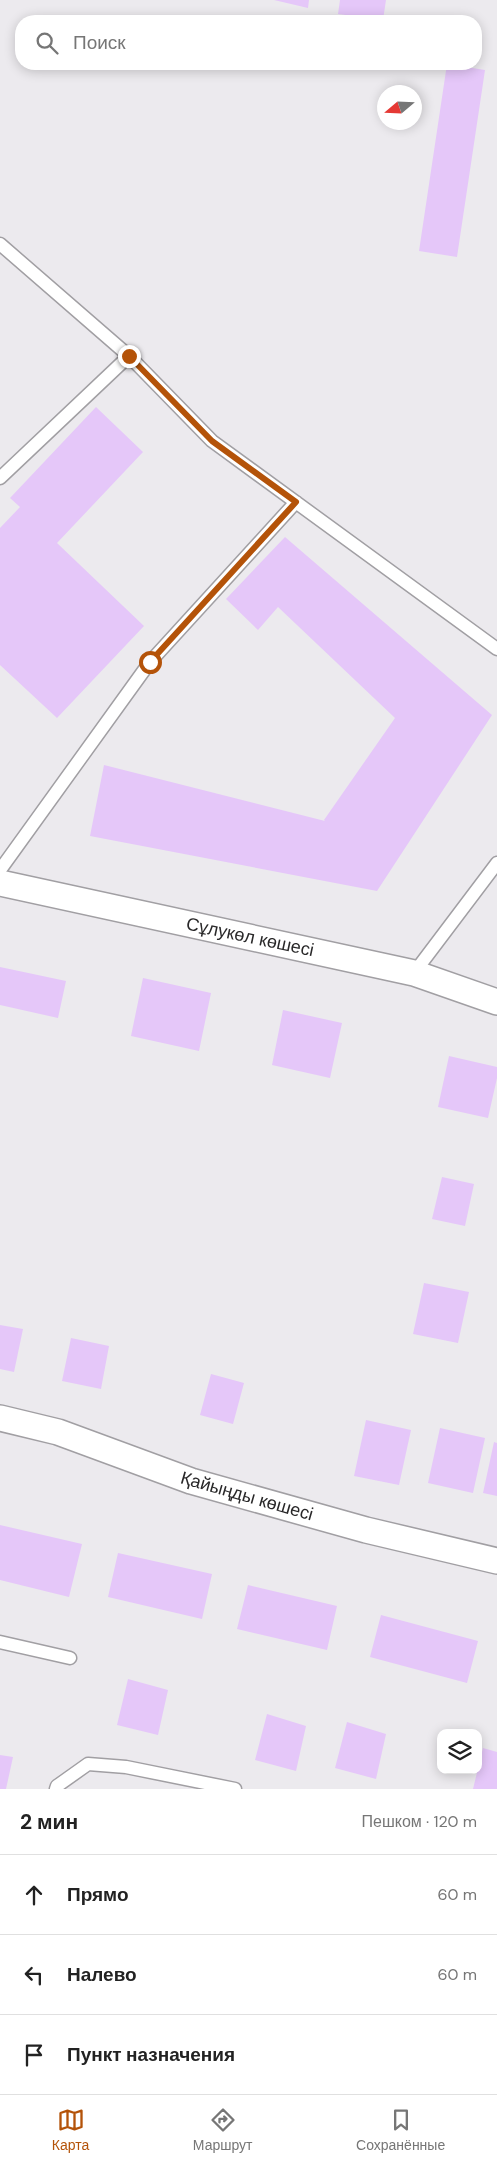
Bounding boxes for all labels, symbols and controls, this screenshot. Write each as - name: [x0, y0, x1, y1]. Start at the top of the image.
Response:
- search box: [15, 15, 482, 70]
- icon: search: [33, 29, 61, 57]
- text: Поиск: [73, 30, 126, 55]
- north arrow: [377, 85, 422, 130]
- route end: [118, 345, 141, 368]
- route start: [139, 651, 162, 674]
- street label: Сұлукөл көшесі: [184, 912, 316, 962]
- street label: Қайыңды көшесі: [178, 1466, 316, 1526]
- map controls: [437, 1729, 482, 1774]
- button: layers: [437, 1729, 482, 1774]
- text: 2 мин: [20, 1808, 78, 1836]
- text: Пешком · 120 m: [362, 1811, 477, 1832]
- icon: ahead: [20, 1881, 48, 1909]
- text: Прямо: [67, 1882, 129, 1907]
- text: 60 m: [437, 1884, 477, 1905]
- icon: left: [20, 1961, 48, 1989]
- text: Налево: [67, 1962, 137, 1987]
- text: 60 m: [437, 1964, 477, 1985]
- icon: arrive: [20, 2041, 48, 2069]
- text: Пункт назначения: [67, 2042, 235, 2067]
- tab: Карта: [52, 2106, 89, 2154]
- tab: Маршрут: [193, 2106, 252, 2154]
- tab: Сохранённые: [356, 2106, 445, 2154]

